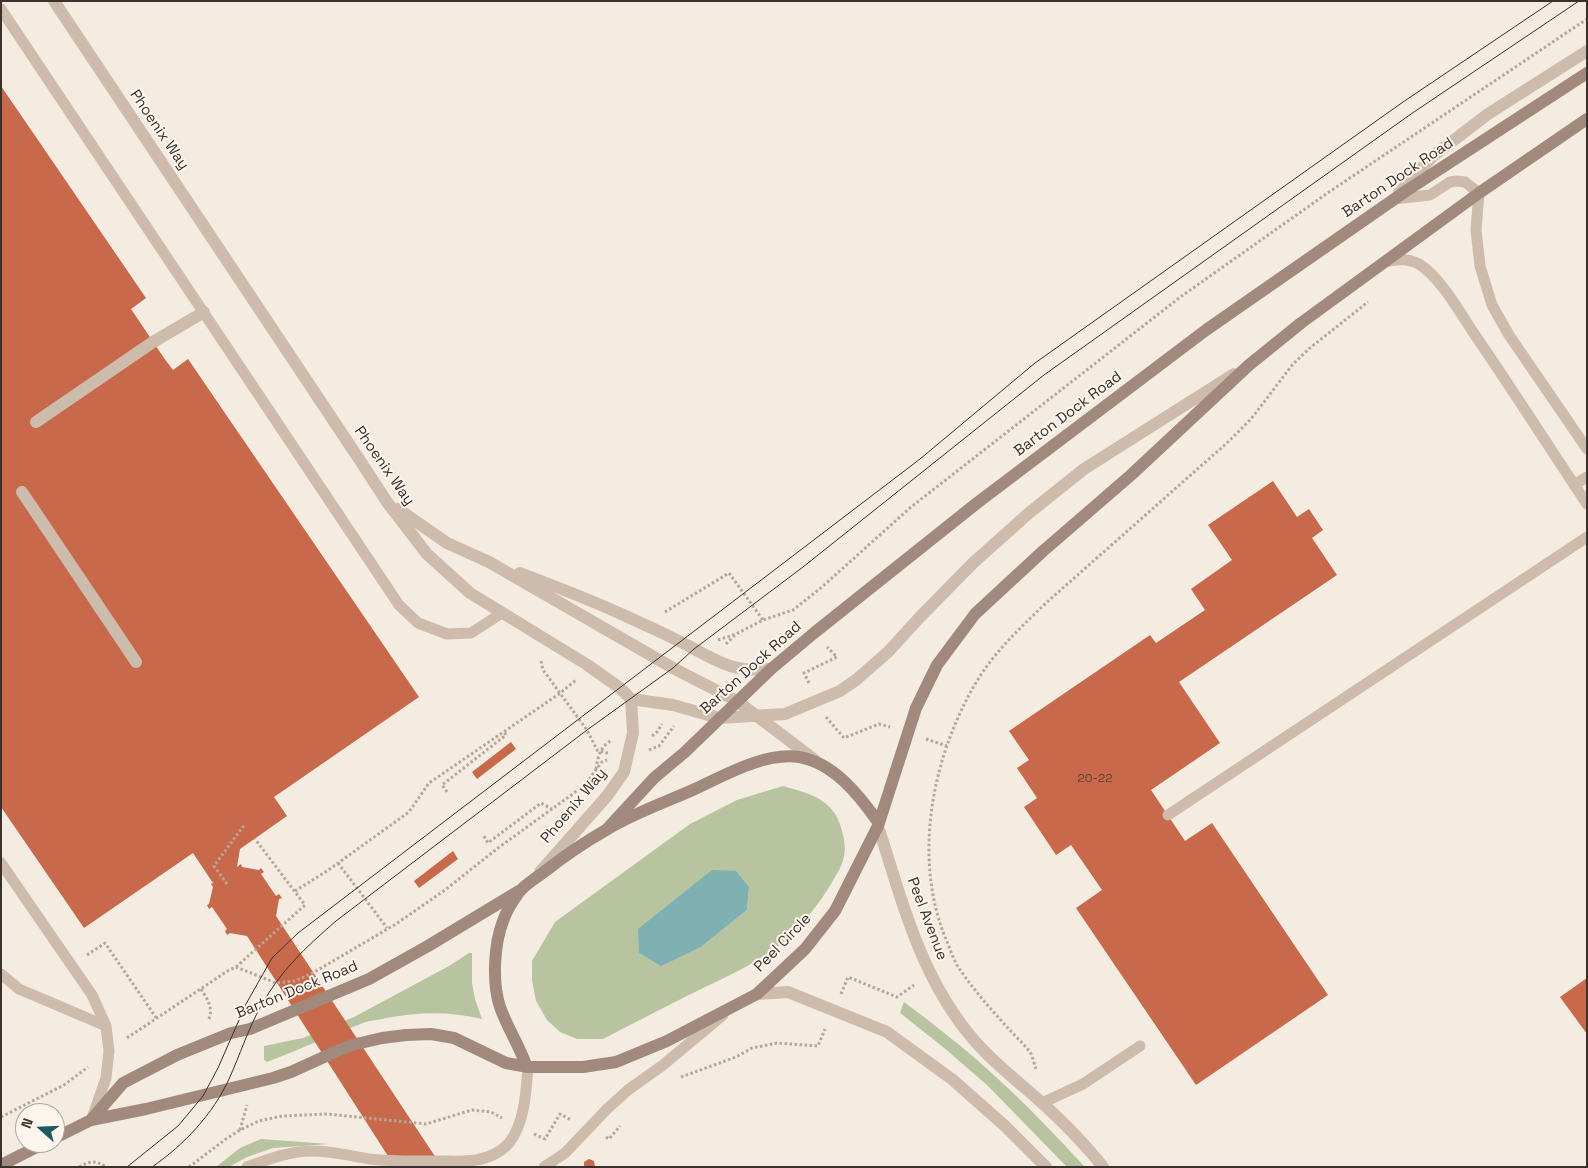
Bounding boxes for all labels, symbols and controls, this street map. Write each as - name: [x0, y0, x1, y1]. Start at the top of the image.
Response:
- street label: Phoenix Way: [126, 87, 192, 173]
- street label: Barton Dock Road: [1339, 134, 1457, 222]
- street label: Barton Dock Road: [1011, 368, 1125, 460]
- street label: Phoenix Way: [350, 423, 418, 509]
- street label: Barton Dock Road: [697, 618, 805, 718]
- street label: Phoenix Way: [537, 765, 611, 847]
- house number: 20-22: [1078, 772, 1112, 786]
- street label: Peel Avenue: [903, 875, 951, 963]
- street label: Peel Circle: [751, 910, 815, 976]
- street label: Barton Dock Road: [233, 957, 361, 1023]
- north arrow: [15, 1103, 65, 1153]
- text: N: [17, 1116, 37, 1131]

